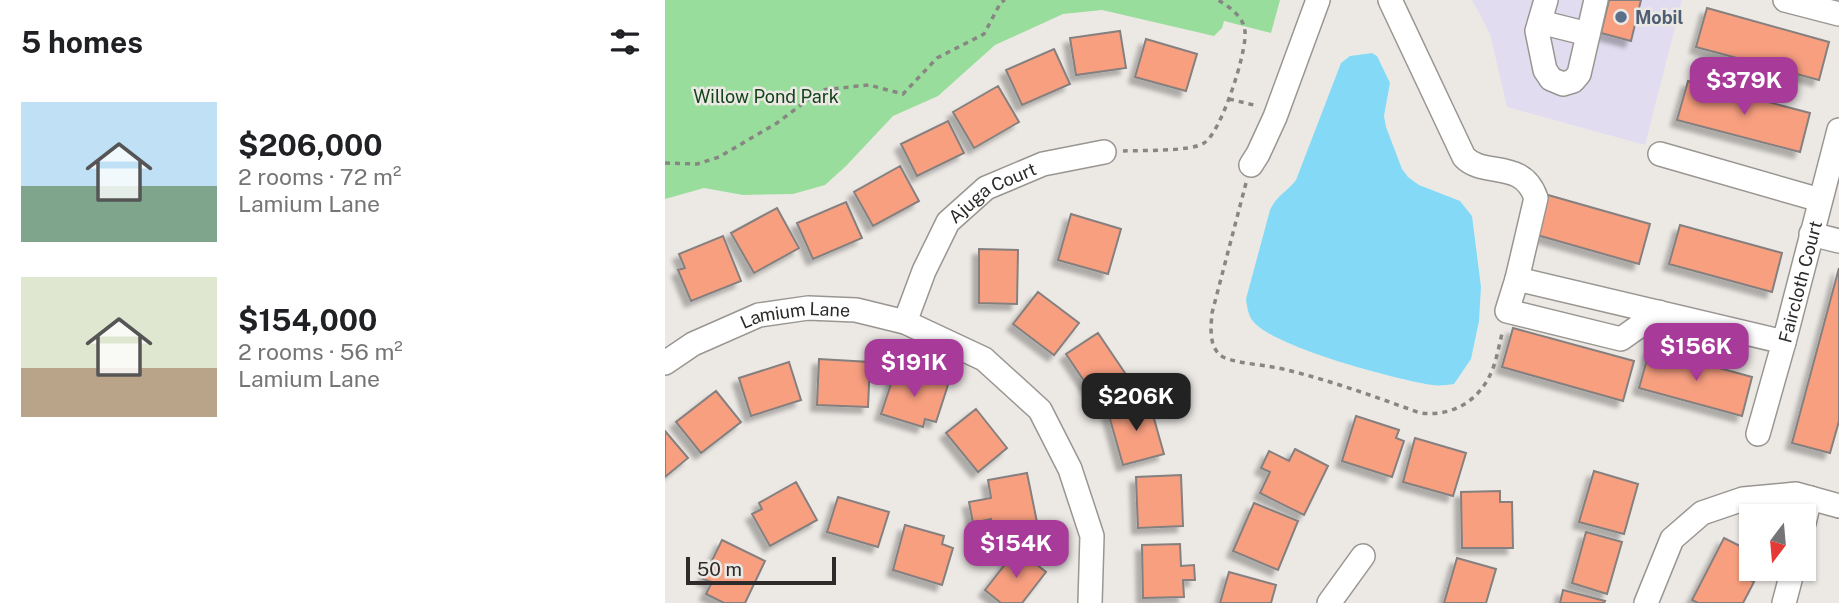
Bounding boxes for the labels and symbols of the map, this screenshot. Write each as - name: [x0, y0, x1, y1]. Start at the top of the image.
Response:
- place label: Mobil: [1635, 7, 1683, 28]
- marker: Mobil: [1613, 9, 1629, 25]
- pin: $379K: [1695, 58, 1793, 117]
- park label: Willow Pond Park: [693, 86, 839, 107]
- street label: Ajuga Court: [944, 158, 1039, 227]
- street label: Faircloth Court: [1774, 218, 1826, 345]
- street label: Lamium Lane: [737, 297, 851, 332]
- pin: $156K: [1647, 324, 1745, 383]
- pin: $191K: [865, 340, 963, 399]
- pin: $206K: [1087, 374, 1185, 433]
- north arrow: [1739, 504, 1817, 581]
- pin: $154K: [967, 520, 1065, 580]
- scale bar: [686, 554, 837, 586]

